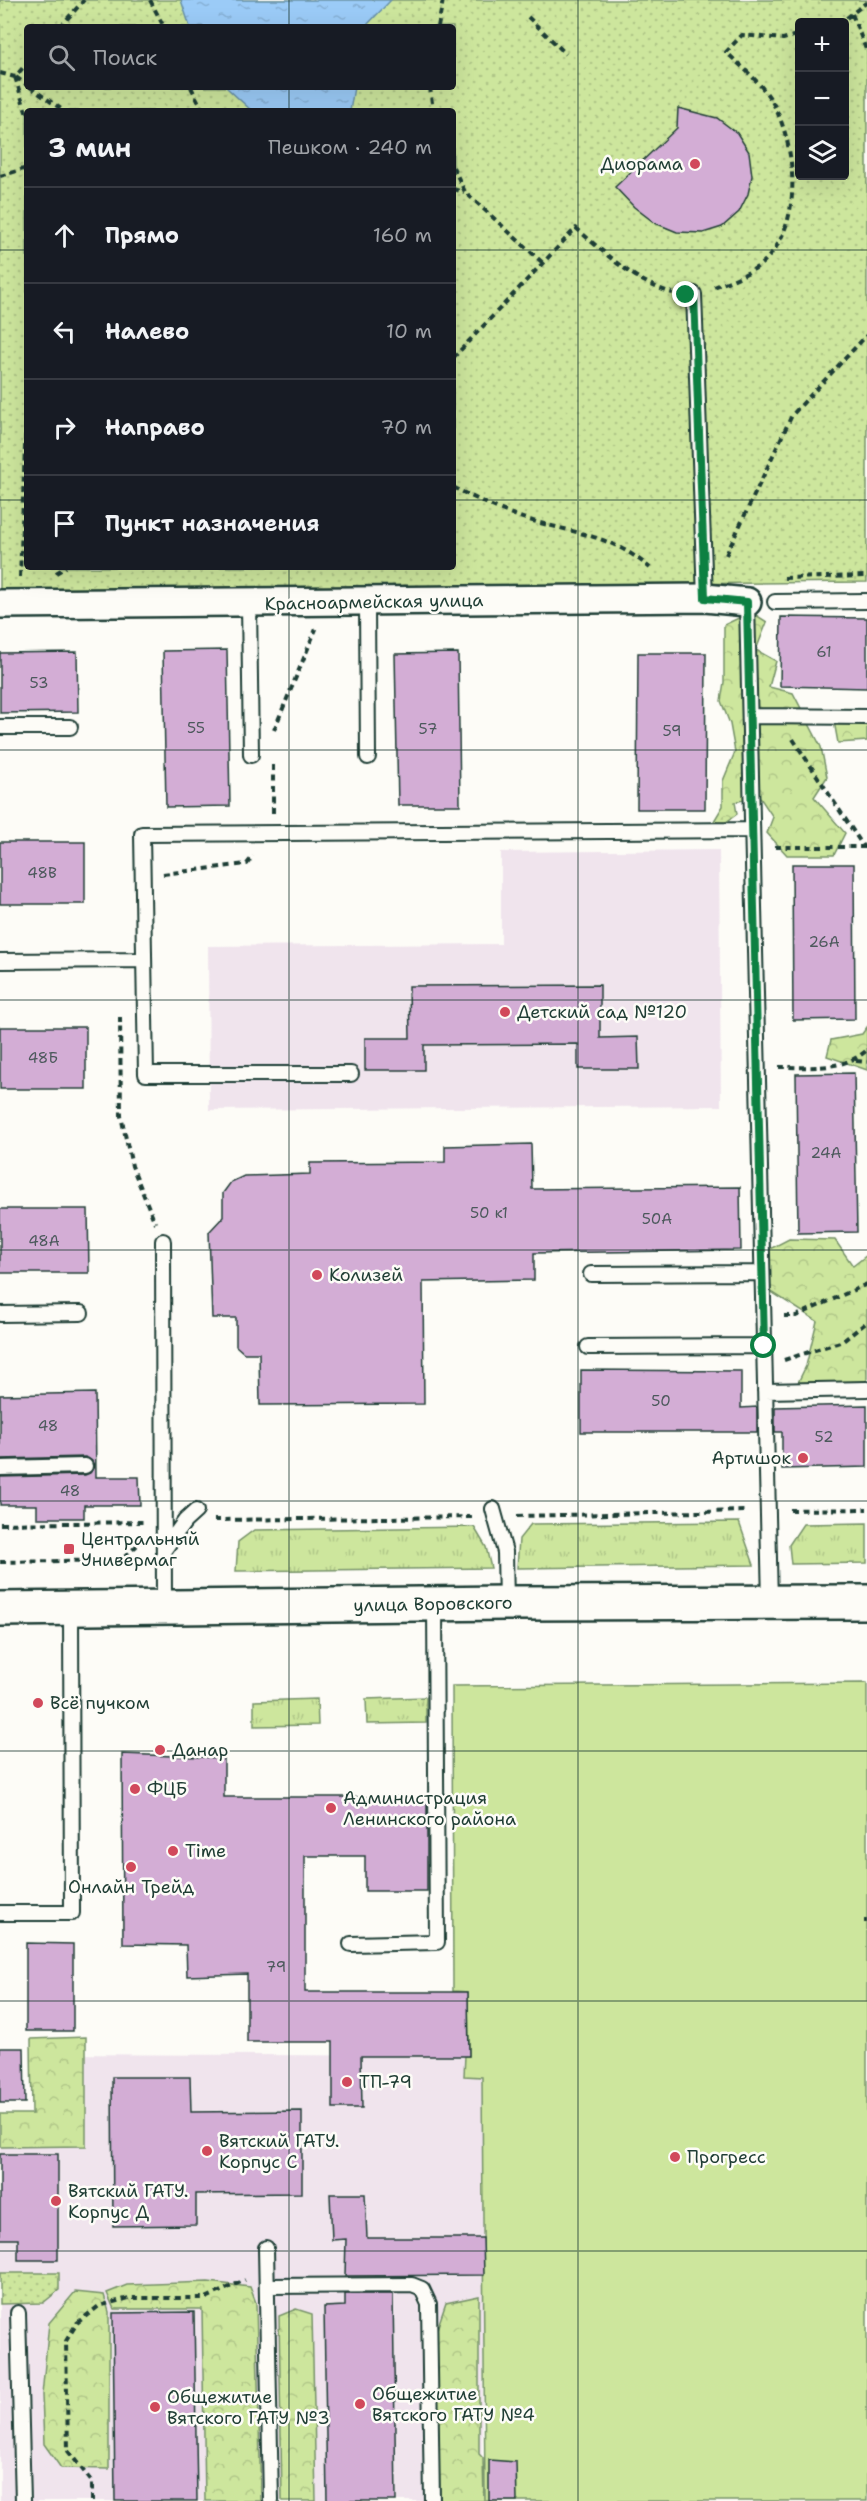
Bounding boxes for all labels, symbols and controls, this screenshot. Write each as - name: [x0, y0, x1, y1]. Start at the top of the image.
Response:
- map controls: [795, 18, 849, 180]
- button: +: [795, 18, 849, 72]
- search box: [24, 24, 456, 90]
- icon: search: [45, 41, 78, 74]
- text: Поиск: [93, 43, 157, 72]
- button: −: [795, 72, 849, 126]
- button: layers: [795, 126, 849, 180]
- text: 3 мин: [48, 130, 131, 165]
- text: Пешком · 240 m: [268, 134, 432, 160]
- place label: Диорама: [601, 152, 683, 176]
- marker: Диорама: [688, 157, 702, 171]
- icon: ahead: [48, 219, 81, 252]
- text: Прямо: [105, 221, 179, 250]
- text: 160 m: [373, 222, 432, 248]
- route end: [672, 281, 698, 307]
- icon: left: [48, 315, 81, 348]
- text: Налево: [105, 317, 189, 346]
- text: 10 m: [386, 318, 432, 344]
- icon: right: [48, 411, 81, 444]
- text: Направо: [105, 413, 205, 442]
- text: 70 m: [380, 414, 432, 440]
- icon: arrive: [48, 507, 81, 540]
- text: Пункт назначения: [105, 509, 319, 538]
- street label: Красноармейская улица: [264, 588, 484, 616]
- house number: 61: [816, 642, 832, 662]
- house number: 53: [30, 673, 49, 693]
- house number: 55: [187, 718, 205, 738]
- house number: 57: [419, 719, 437, 739]
- house number: 59: [663, 721, 681, 741]
- house number: 48В: [27, 863, 57, 883]
- house number: 26А: [808, 932, 840, 952]
- place label: Детский сад №120: [517, 1000, 687, 1024]
- marker: Детский сад №120: [498, 1005, 512, 1019]
- house number: 48Б: [28, 1048, 58, 1068]
- house number: 24А: [811, 1143, 842, 1163]
- house number: 50 к1: [470, 1203, 508, 1223]
- house number: 50А: [642, 1209, 672, 1229]
- house number: 48А: [28, 1231, 60, 1251]
- place label: Колизей: [329, 1263, 403, 1287]
- marker: Колизей: [310, 1268, 324, 1282]
- route start: [750, 1332, 776, 1358]
- house number: 50: [651, 1391, 671, 1411]
- house number: 48: [38, 1416, 58, 1436]
- house number: 52: [815, 1427, 833, 1447]
- place label: Артишок: [712, 1446, 791, 1470]
- marker: Артишок: [796, 1451, 810, 1465]
- house number: 48: [60, 1481, 80, 1501]
- place label: Центральный Универмаг: [81, 1527, 200, 1572]
- marker: Центральный Универмаг: [62, 1542, 76, 1556]
- street label: улица Воровского: [353, 1591, 513, 1617]
- place label: Всё пучком: [50, 1691, 150, 1715]
- marker: Всё пучком: [31, 1696, 45, 1710]
- place label: Данар: [172, 1738, 228, 1762]
- marker: Данар: [153, 1743, 167, 1757]
- place label: ФЦБ: [147, 1777, 187, 1801]
- marker: ФЦБ: [128, 1782, 142, 1796]
- place label: Администрация Ленинского района: [343, 1786, 516, 1831]
- marker: Администрация Ленинского района: [324, 1801, 338, 1815]
- place label: Time: [185, 1839, 226, 1863]
- marker: Time: [166, 1844, 180, 1858]
- marker: Онлайн Трейд: [124, 1860, 138, 1874]
- place label: Онлайн Трейд: [68, 1875, 195, 1899]
- house number: 79: [266, 1957, 286, 1977]
- place label: ТП-79: [359, 2070, 412, 2094]
- marker: ТП-79: [340, 2075, 354, 2089]
- place label: Вятский ГАТУ. Корпус С: [219, 2129, 339, 2174]
- marker: Вятский ГАТУ. Корпус С: [200, 2144, 214, 2158]
- place label: Прогресс: [687, 2145, 766, 2169]
- marker: Прогресс: [668, 2150, 682, 2164]
- place label: Вятский ГАТУ. Корпус Д: [68, 2179, 188, 2224]
- marker: Вятский ГАТУ. Корпус Д: [49, 2194, 63, 2208]
- place label: Общежитие Вятского ГАТУ №4: [372, 2382, 535, 2427]
- place label: Общежитие Вятского ГАТУ №3: [167, 2385, 330, 2430]
- marker: Общежитие Вятского ГАТУ №4: [353, 2397, 367, 2411]
- marker: Общежитие Вятского ГАТУ №3: [148, 2400, 162, 2414]

